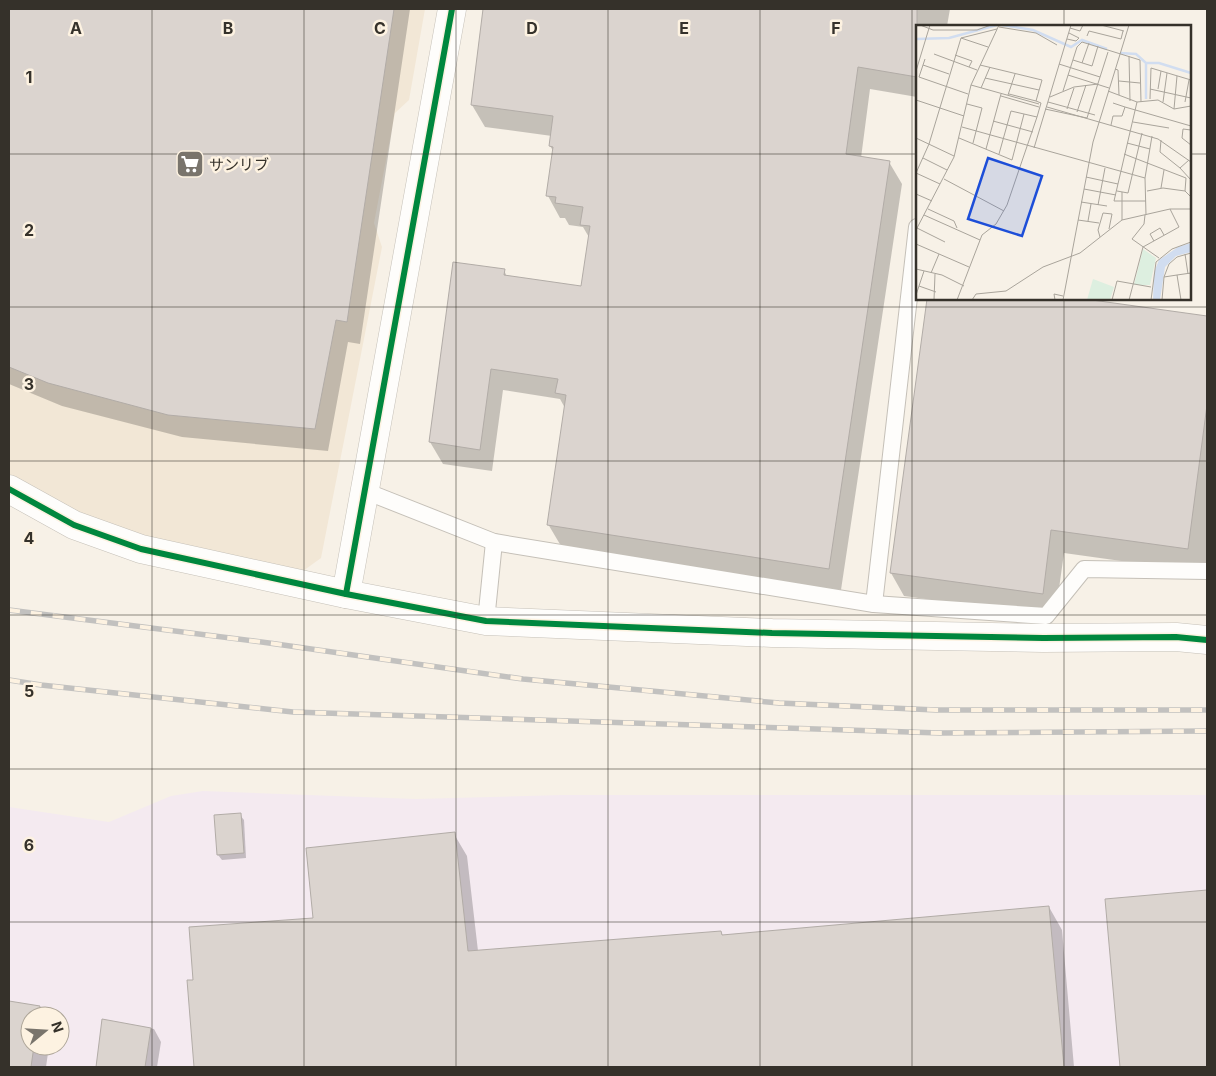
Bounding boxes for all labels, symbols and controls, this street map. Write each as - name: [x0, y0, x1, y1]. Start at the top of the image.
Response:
- text: A: [70, 18, 82, 38]
- text: B: [223, 18, 233, 38]
- text: C: [374, 18, 386, 38]
- text: D: [526, 18, 538, 38]
- text: E: [679, 18, 689, 38]
- text: F: [831, 18, 841, 38]
- inset map: [916, 25, 1191, 300]
- text: 1: [26, 67, 32, 87]
- supermarket icon: サンリブ: [175, 149, 205, 179]
- place label: サンリブ: [209, 155, 269, 174]
- text: 2: [24, 220, 34, 240]
- text: 3: [24, 374, 34, 394]
- text: 4: [24, 528, 35, 548]
- text: 5: [24, 681, 34, 701]
- text: 6: [24, 835, 34, 855]
- north arrow: [20, 1006, 70, 1056]
- text: N: [48, 1019, 68, 1035]

